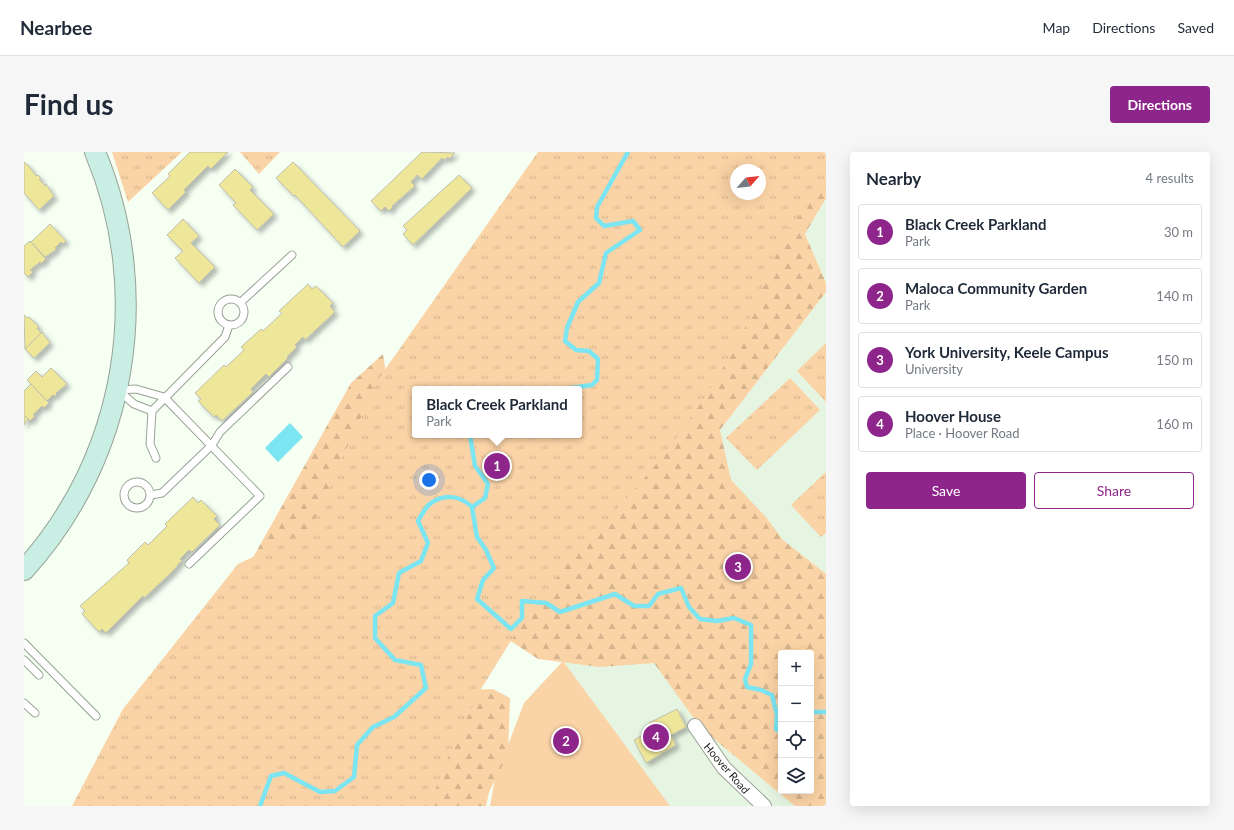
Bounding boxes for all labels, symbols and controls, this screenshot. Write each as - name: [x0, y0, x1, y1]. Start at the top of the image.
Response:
- text: Nearbee: [20, 16, 92, 39]
- text: Map: [1043, 19, 1070, 36]
- text: Directions: [1092, 19, 1155, 36]
- text: Saved: [1177, 19, 1214, 36]
- button: Directions: [1110, 86, 1210, 123]
- text: Find us: [24, 87, 114, 121]
- north arrow: [730, 164, 766, 200]
- text: Nearby: [866, 168, 921, 189]
- text: 4 results: [1146, 170, 1194, 186]
- text: Black Creek Parkland: [905, 215, 1047, 233]
- text: 1: [876, 224, 884, 240]
- text: 30 m: [1164, 224, 1193, 240]
- text: Park: [905, 233, 930, 249]
- text: Maloca Community Garden: [905, 279, 1087, 297]
- text: 2: [876, 288, 884, 304]
- text: 140 m: [1156, 288, 1193, 304]
- text: Park: [905, 297, 930, 313]
- text: York University, Keele Campus: [905, 343, 1109, 361]
- text: 3: [876, 352, 884, 368]
- text: 150 m: [1156, 352, 1193, 368]
- text: University: [905, 361, 963, 377]
- popup: [412, 386, 582, 438]
- text: Black Creek Parkland: [426, 395, 568, 413]
- text: Hoover House: [905, 407, 1001, 425]
- text: Park: [426, 413, 452, 429]
- text: 4: [876, 416, 884, 432]
- text: 160 m: [1156, 416, 1193, 432]
- text: Place · Hoover Road: [905, 425, 1020, 441]
- pin: 1: [484, 451, 510, 481]
- your location: [419, 470, 439, 490]
- button: Save: [866, 472, 1026, 509]
- button: Share: [1034, 472, 1194, 509]
- pin: 3: [725, 552, 751, 582]
- map controls: [778, 650, 814, 794]
- button: +: [778, 650, 814, 686]
- button: −: [778, 686, 814, 722]
- pin: 4: [643, 722, 669, 752]
- button: locate: [778, 722, 814, 758]
- pin: 2: [553, 726, 579, 756]
- street label: Hoover Road: [701, 740, 753, 796]
- button: layers: [778, 758, 814, 794]

